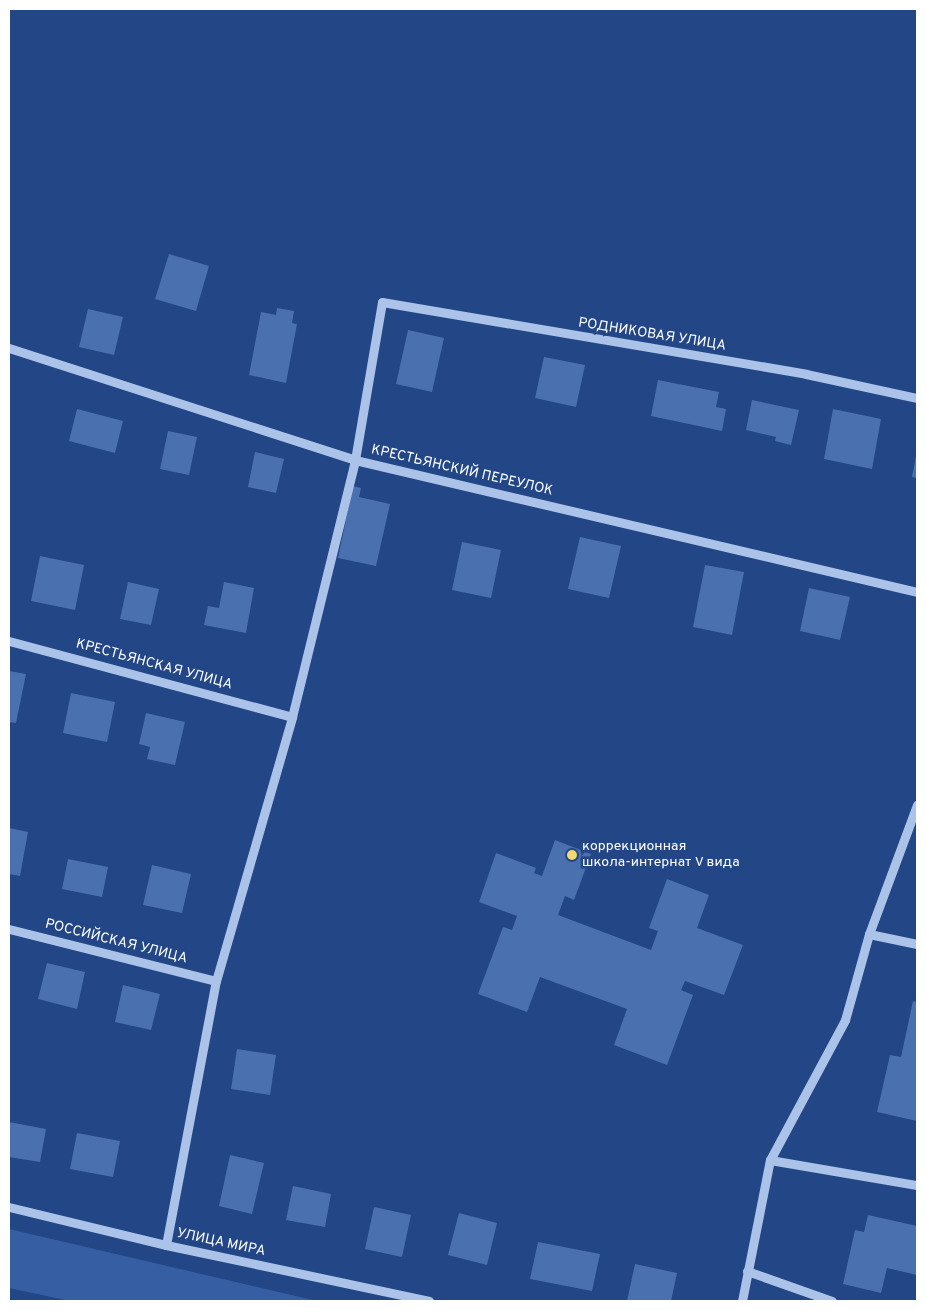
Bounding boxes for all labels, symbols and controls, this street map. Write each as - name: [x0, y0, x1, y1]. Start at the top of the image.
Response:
- street label: РОДНИКОВАЯ УЛИЦА: [577, 315, 727, 355]
- street label: КРЕСТЬЯНСКИЙ ПЕРЕУЛОК: [369, 442, 555, 500]
- street label: КРЕСТЬЯНСКАЯ УЛИЦА: [74, 636, 234, 694]
- place label: коррекционная школа-интернат V вида: [582, 839, 740, 872]
- marker: коррекционная школа-интернат V вида: [566, 849, 578, 861]
- street label: РОССИЙСКАЯ УЛИЦА: [43, 916, 189, 968]
- street label: УЛИЦА МИРА: [175, 1225, 267, 1261]

